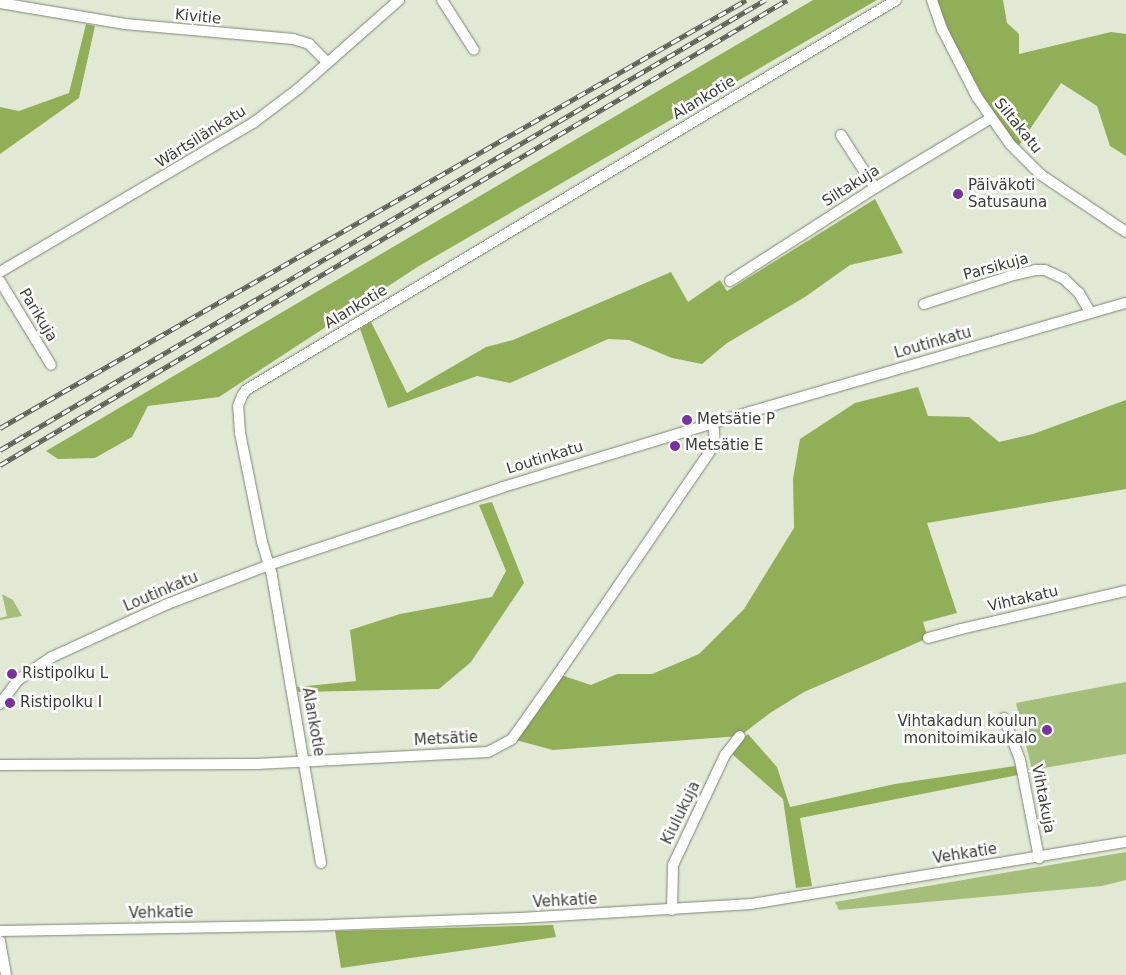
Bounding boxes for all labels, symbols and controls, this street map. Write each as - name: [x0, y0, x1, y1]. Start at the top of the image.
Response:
- street label: Kivitie: [174, 6, 222, 28]
- street label: Alankotie: [669, 72, 739, 124]
- street label: Siltakatu: [990, 95, 1046, 157]
- street label: Wärtsilänkatu: [153, 102, 249, 172]
- street label: Siltakuja: [819, 161, 883, 211]
- place label: Päiväkoti Satusauna: [968, 176, 1047, 211]
- marker: Päiväkoti Satusauna: [952, 188, 964, 200]
- street label: Parsikuja: [961, 250, 1031, 284]
- street label: Alankotie: [321, 281, 391, 333]
- street label: Parikuja: [15, 285, 61, 345]
- street label: Loutinkatu: [892, 323, 974, 363]
- place label: Metsätie P: [697, 411, 775, 429]
- marker: Metsätie P: [681, 414, 693, 426]
- place label: Metsätie E: [685, 437, 764, 455]
- street label: Loutinkatu: [504, 438, 586, 478]
- marker: Metsätie E: [669, 440, 681, 452]
- street label: Loutinkatu: [121, 568, 201, 616]
- street label: Vihtakatu: [986, 582, 1060, 616]
- place label: Ristipolku L: [22, 665, 108, 683]
- marker: Ristipolku L: [6, 668, 18, 680]
- street label: Alankotie: [298, 686, 328, 758]
- place label: Ristipolku I: [20, 694, 102, 712]
- marker: Ristipolku I: [4, 697, 16, 709]
- place label: Vihtakadun koulun monitoimikaukalo: [897, 712, 1037, 747]
- marker: Vihtakadun koulun monitoimikaukalo: [1041, 724, 1053, 736]
- street label: Metsätie: [413, 728, 479, 750]
- street label: Vihtakuja: [1028, 763, 1058, 835]
- street label: Kiulukuja: [658, 778, 704, 848]
- street label: Vehkatie: [932, 840, 998, 868]
- street label: Vehkatie: [532, 890, 598, 912]
- street label: Vehkatie: [128, 903, 194, 923]

